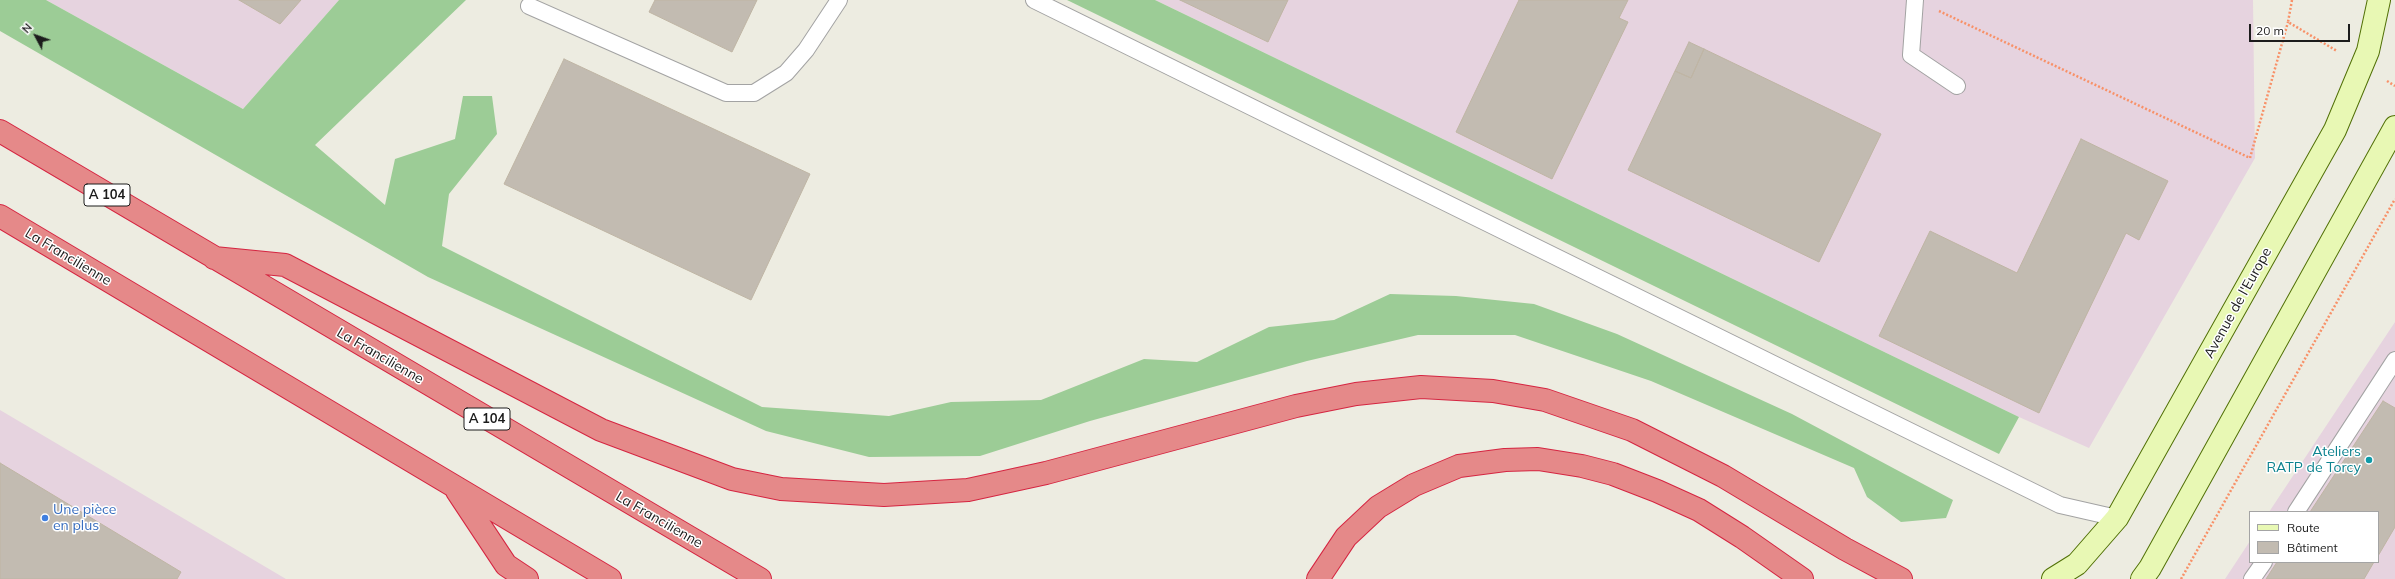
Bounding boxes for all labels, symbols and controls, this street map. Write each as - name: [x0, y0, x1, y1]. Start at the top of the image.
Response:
- north arrow: [16, 16, 56, 56]
- scale bar: [2251, 16, 2352, 42]
- text: N: [19, 20, 35, 36]
- text: 20 m: [2256, 23, 2284, 38]
- road number: A 104: [84, 184, 130, 206]
- street label: La Francilienne: [22, 225, 114, 289]
- street label: Avenue de l'Europe: [2201, 245, 2275, 361]
- street label: La Francilienne: [334, 324, 426, 388]
- road number: A 104: [464, 408, 510, 430]
- place label: Ateliers RATP de Torcy: [2267, 444, 2361, 476]
- marker: Ateliers RATP de Torcy: [2364, 455, 2374, 465]
- street label: La Francilienne: [613, 488, 705, 552]
- place label: Une pièce en plus: [53, 502, 116, 534]
- legend: [2249, 511, 2379, 563]
- marker: Une pièce en plus: [40, 513, 50, 523]
- text: Route: [2287, 520, 2320, 535]
- text: Bâtiment: [2287, 540, 2338, 555]

